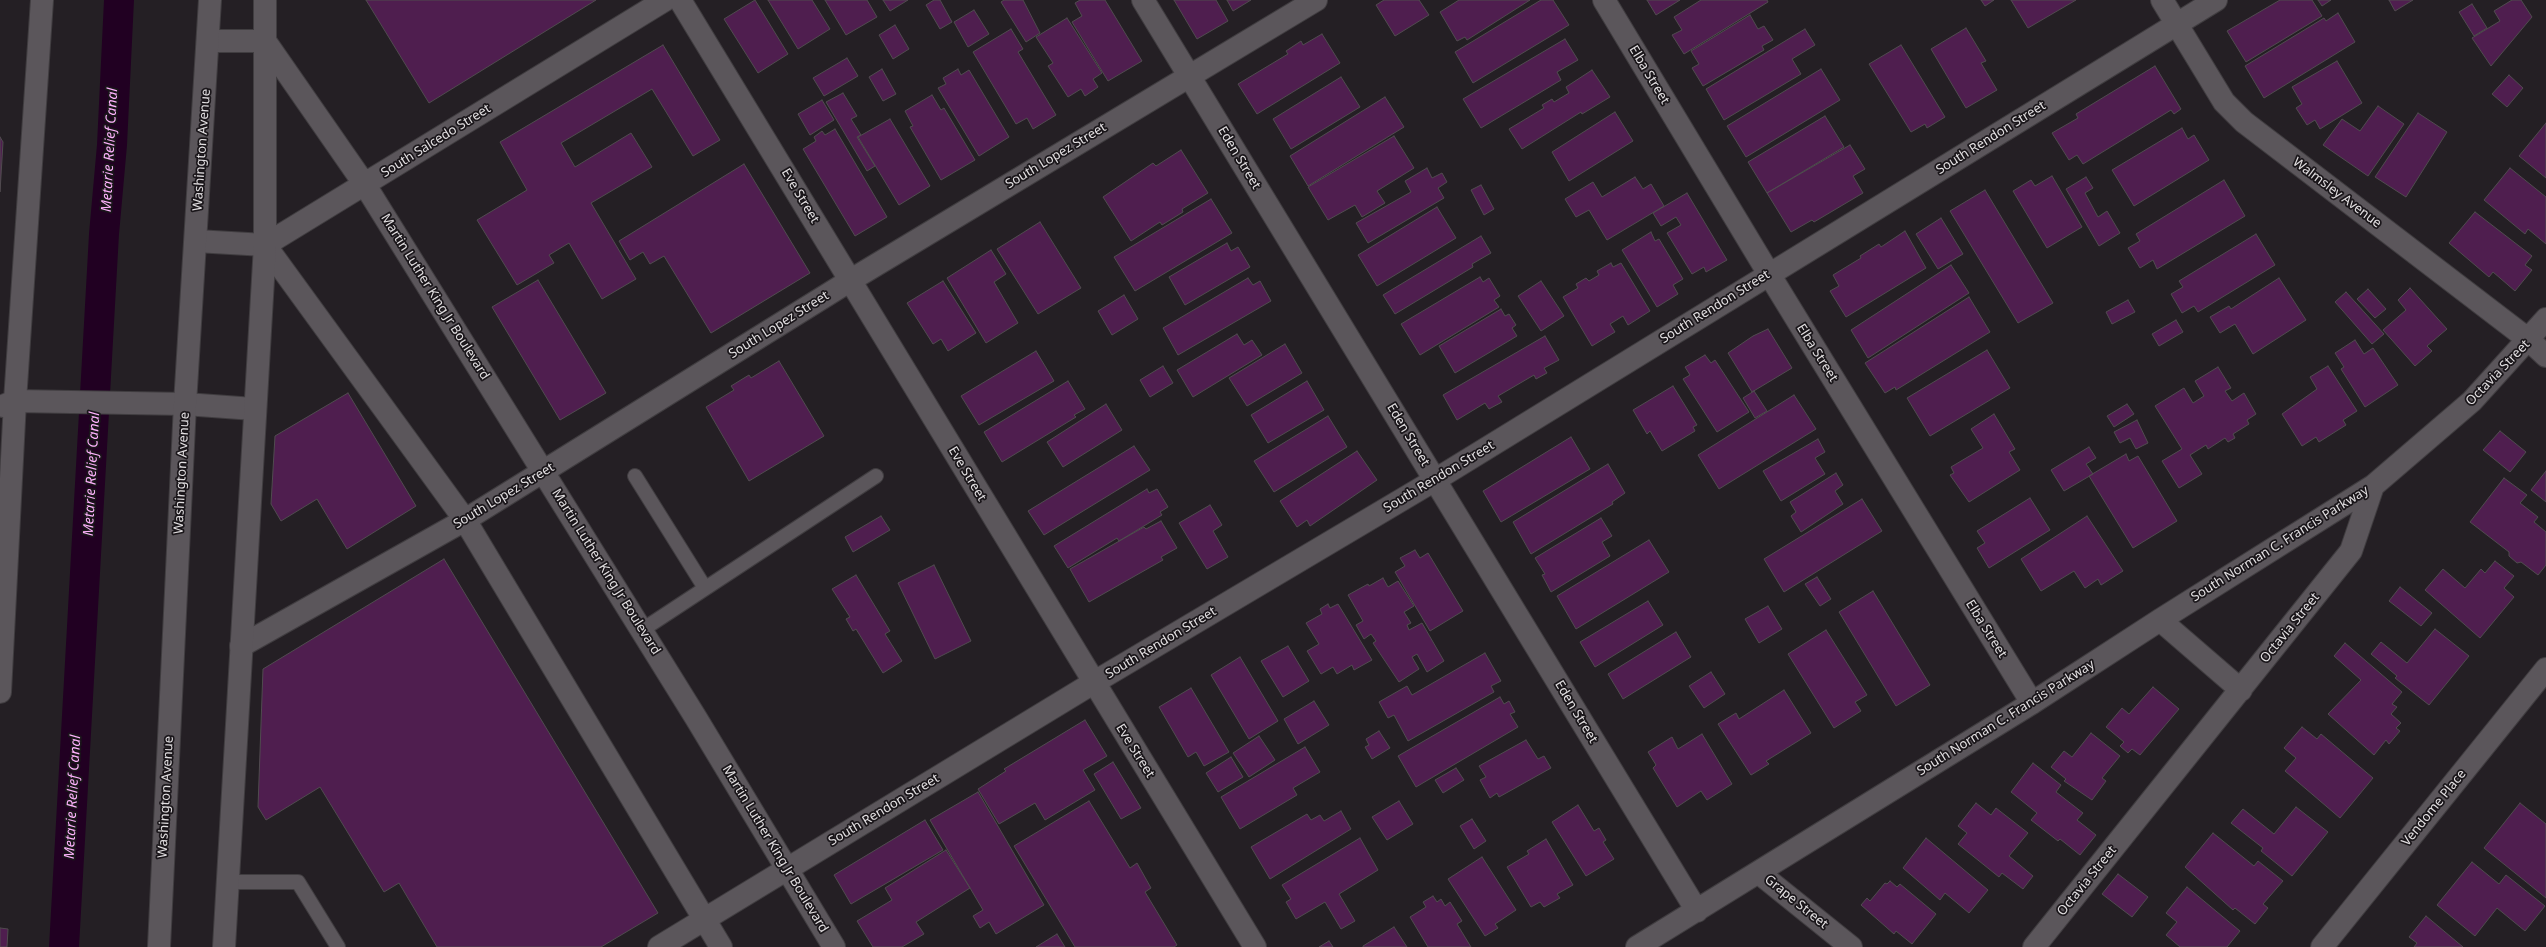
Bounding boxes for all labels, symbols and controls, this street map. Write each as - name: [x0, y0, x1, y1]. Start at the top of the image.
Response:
- street label: Elba Street: [1625, 43, 1673, 107]
- water label: Metarie Relief Canal: [98, 87, 122, 213]
- street label: Washington Avenue: [190, 88, 214, 212]
- street label: South Rendon Street: [1933, 98, 2049, 178]
- street label: South Salcedo Street: [378, 101, 494, 181]
- street label: South Lopez Street: [1003, 120, 1109, 192]
- street label: Eden Street: [1214, 124, 1264, 192]
- street label: Walmsley Avenue: [2290, 155, 2384, 231]
- street label: Eve Street: [778, 166, 822, 226]
- street label: Martin Luther King Jr Boulevard: [377, 211, 493, 383]
- street label: South Rendon Street: [1657, 267, 1773, 347]
- street label: South Lopez Street: [726, 288, 832, 362]
- street label: Elba Street: [1793, 321, 1841, 385]
- street label: Octavia Street: [2463, 337, 2533, 409]
- street label: Eden Street: [1383, 401, 1433, 469]
- water label: Metarie Relief Canal: [80, 411, 104, 537]
- street label: Washington Avenue: [171, 411, 193, 535]
- street label: South Rendon Street: [1381, 438, 1497, 516]
- street label: Eve Street: [945, 444, 989, 504]
- street label: South Lopez Street: [451, 460, 557, 532]
- street label: South Norman C. Francis Parkway: [2188, 483, 2372, 605]
- street label: Martin Luther King Jr Boulevard: [548, 486, 664, 658]
- street label: Octavia Street: [2257, 590, 2323, 666]
- street label: Elba Street: [1962, 597, 2010, 661]
- street label: South Rendon Street: [1103, 604, 1219, 682]
- street label: South Norman C. Francis Parkway: [1914, 657, 2098, 779]
- street label: Eden Street: [1551, 678, 1601, 746]
- street label: Eve Street: [1112, 721, 1158, 781]
- water label: Metarie Relief Canal: [61, 734, 85, 860]
- street label: Washington Avenue: [155, 735, 177, 859]
- street label: Martin Luther King Jr Boulevard: [719, 763, 831, 935]
- street label: Vendome Place: [2398, 767, 2470, 849]
- street label: South Rendon Street: [826, 771, 942, 849]
- street label: Octavia Street: [2054, 843, 2120, 919]
- street label: Grape Street: [1761, 872, 1831, 932]

